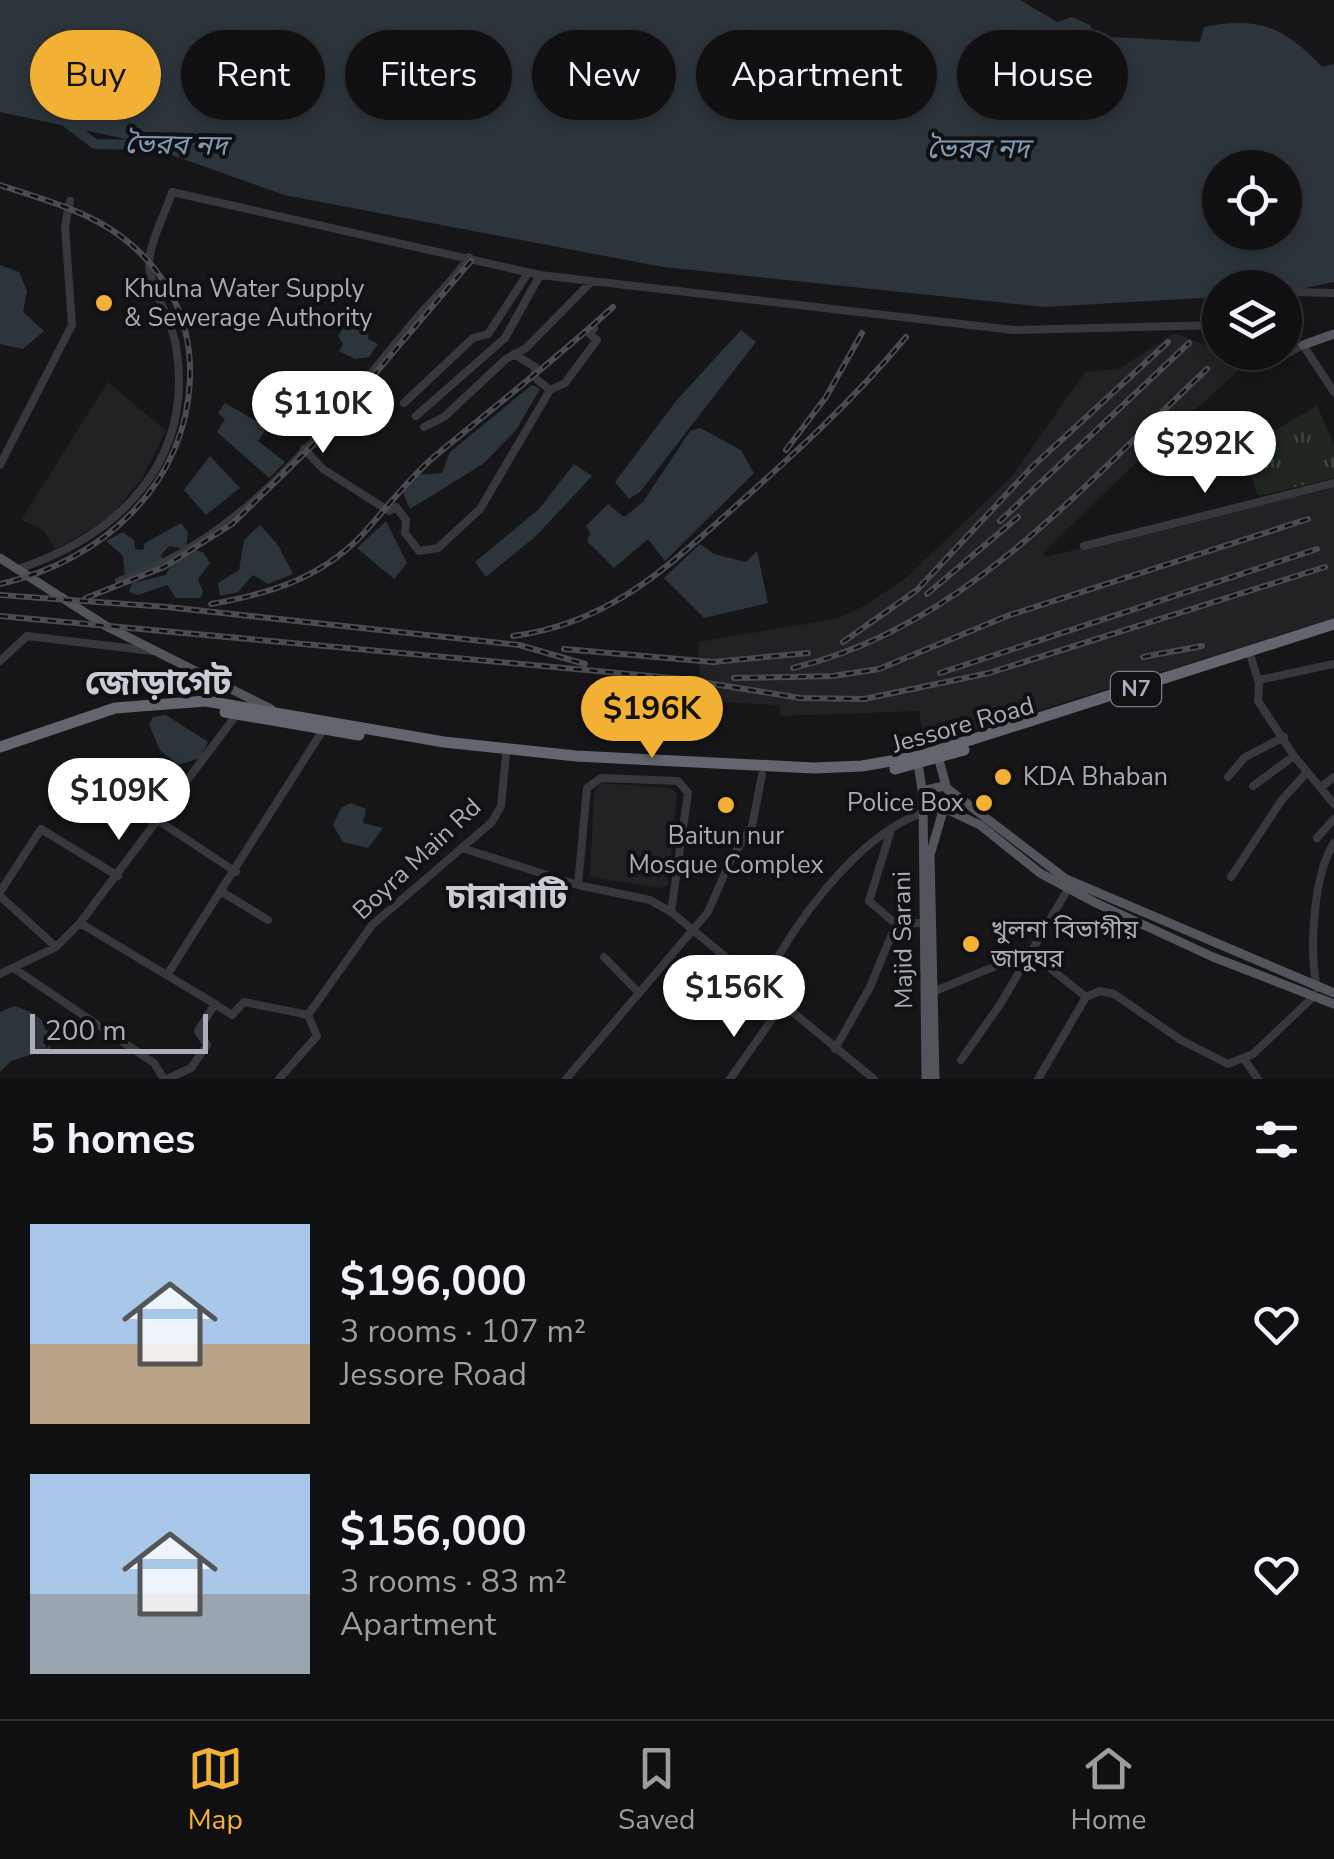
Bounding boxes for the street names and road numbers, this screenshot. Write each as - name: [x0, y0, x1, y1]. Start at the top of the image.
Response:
- road number: N7: [1111, 672, 1161, 706]
- street label: Jessore Road: [887, 689, 1038, 762]
- street label: Boyra Main Rd: [345, 791, 489, 927]
- street label: Majid Sarani: [885, 871, 921, 1009]

